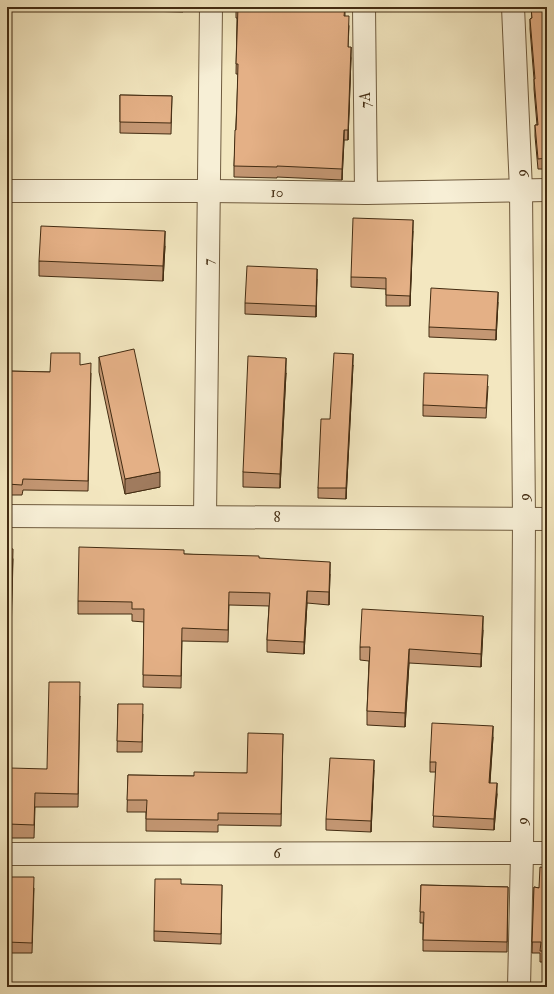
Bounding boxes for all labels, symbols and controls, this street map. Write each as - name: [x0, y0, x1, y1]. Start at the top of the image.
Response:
- street label: 7A: [356, 91, 375, 108]
- street label: 9: [512, 169, 531, 178]
- street label: 10: [270, 183, 284, 202]
- street label: 7: [199, 258, 218, 266]
- street label: 9: [515, 493, 534, 502]
- street label: 8: [273, 508, 281, 527]
- street label: 9: [513, 817, 532, 826]
- street label: 6: [273, 844, 282, 863]

